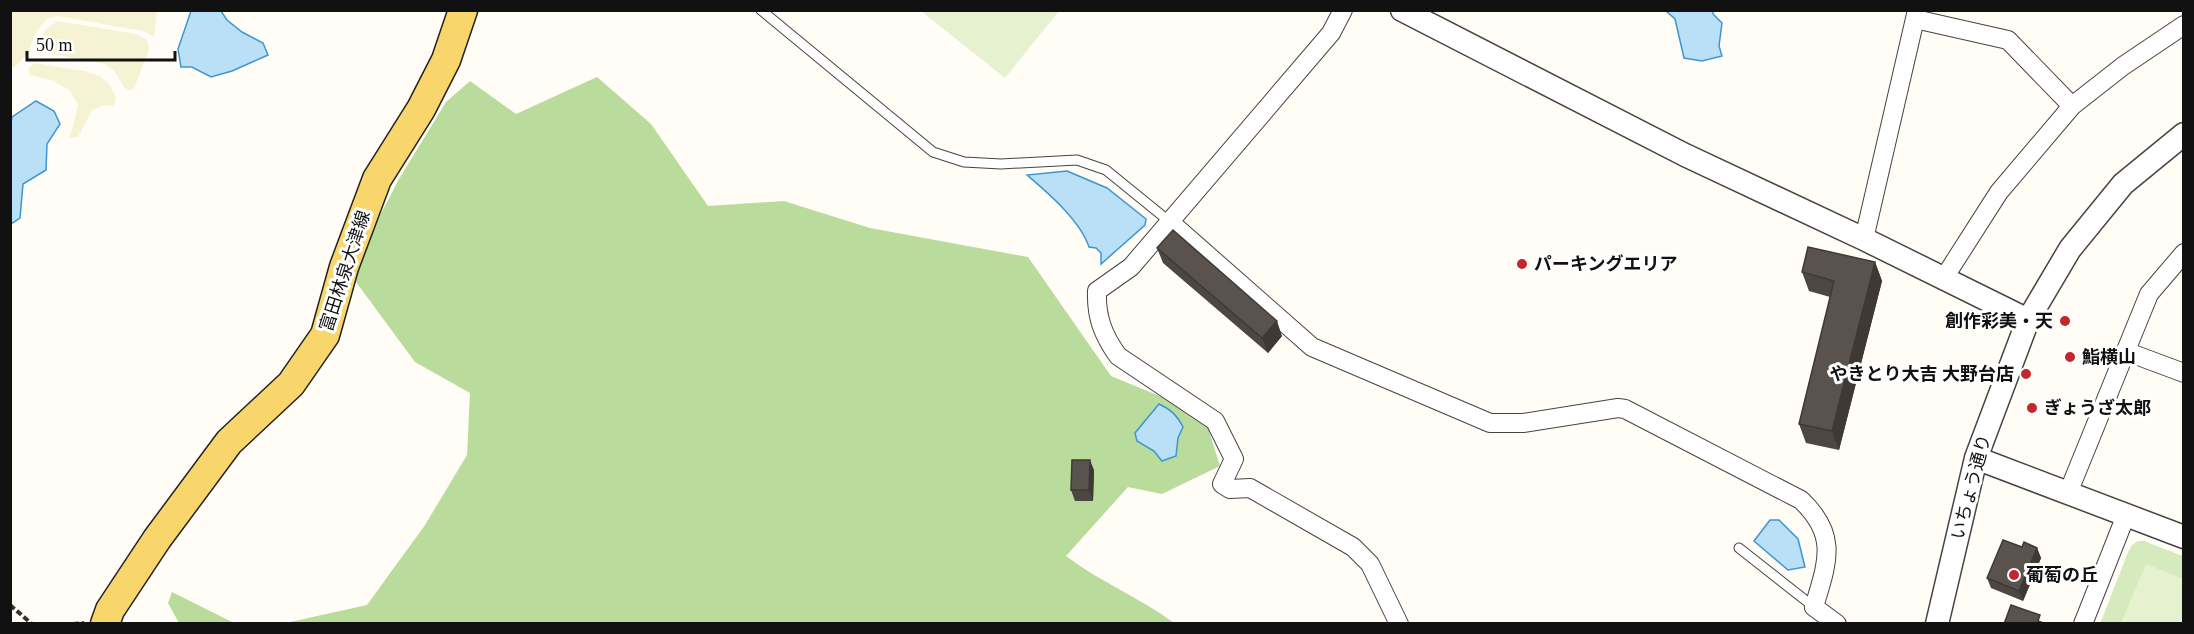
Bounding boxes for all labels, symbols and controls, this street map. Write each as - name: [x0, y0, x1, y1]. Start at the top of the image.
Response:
- scale bar: [27, 24, 176, 62]
- text: 50 m: [36, 35, 73, 55]
- street label: 富田林泉大津線: [316, 208, 374, 334]
- place label: パーキングエリア: [1534, 254, 1677, 274]
- marker: パーキングエリア: [1515, 257, 1529, 271]
- place label: 創作彩美・天: [1945, 311, 2053, 331]
- marker: 創作彩美・天: [2058, 314, 2072, 328]
- place label: 鮨横山: [2082, 347, 2136, 367]
- marker: 鮨横山: [2063, 350, 2077, 364]
- place label: やきとり大吉 大野台店: [1830, 364, 2014, 384]
- marker: やきとり大吉 大野台店: [2019, 367, 2033, 381]
- place label: ぎょうざ太郎: [2044, 398, 2151, 418]
- marker: ぎょうざ太郎: [2025, 401, 2039, 415]
- street label: いちょう通り: [1947, 432, 1995, 542]
- place label: 葡萄の丘: [2026, 565, 2098, 585]
- marker: 葡萄の丘: [2007, 568, 2021, 582]

